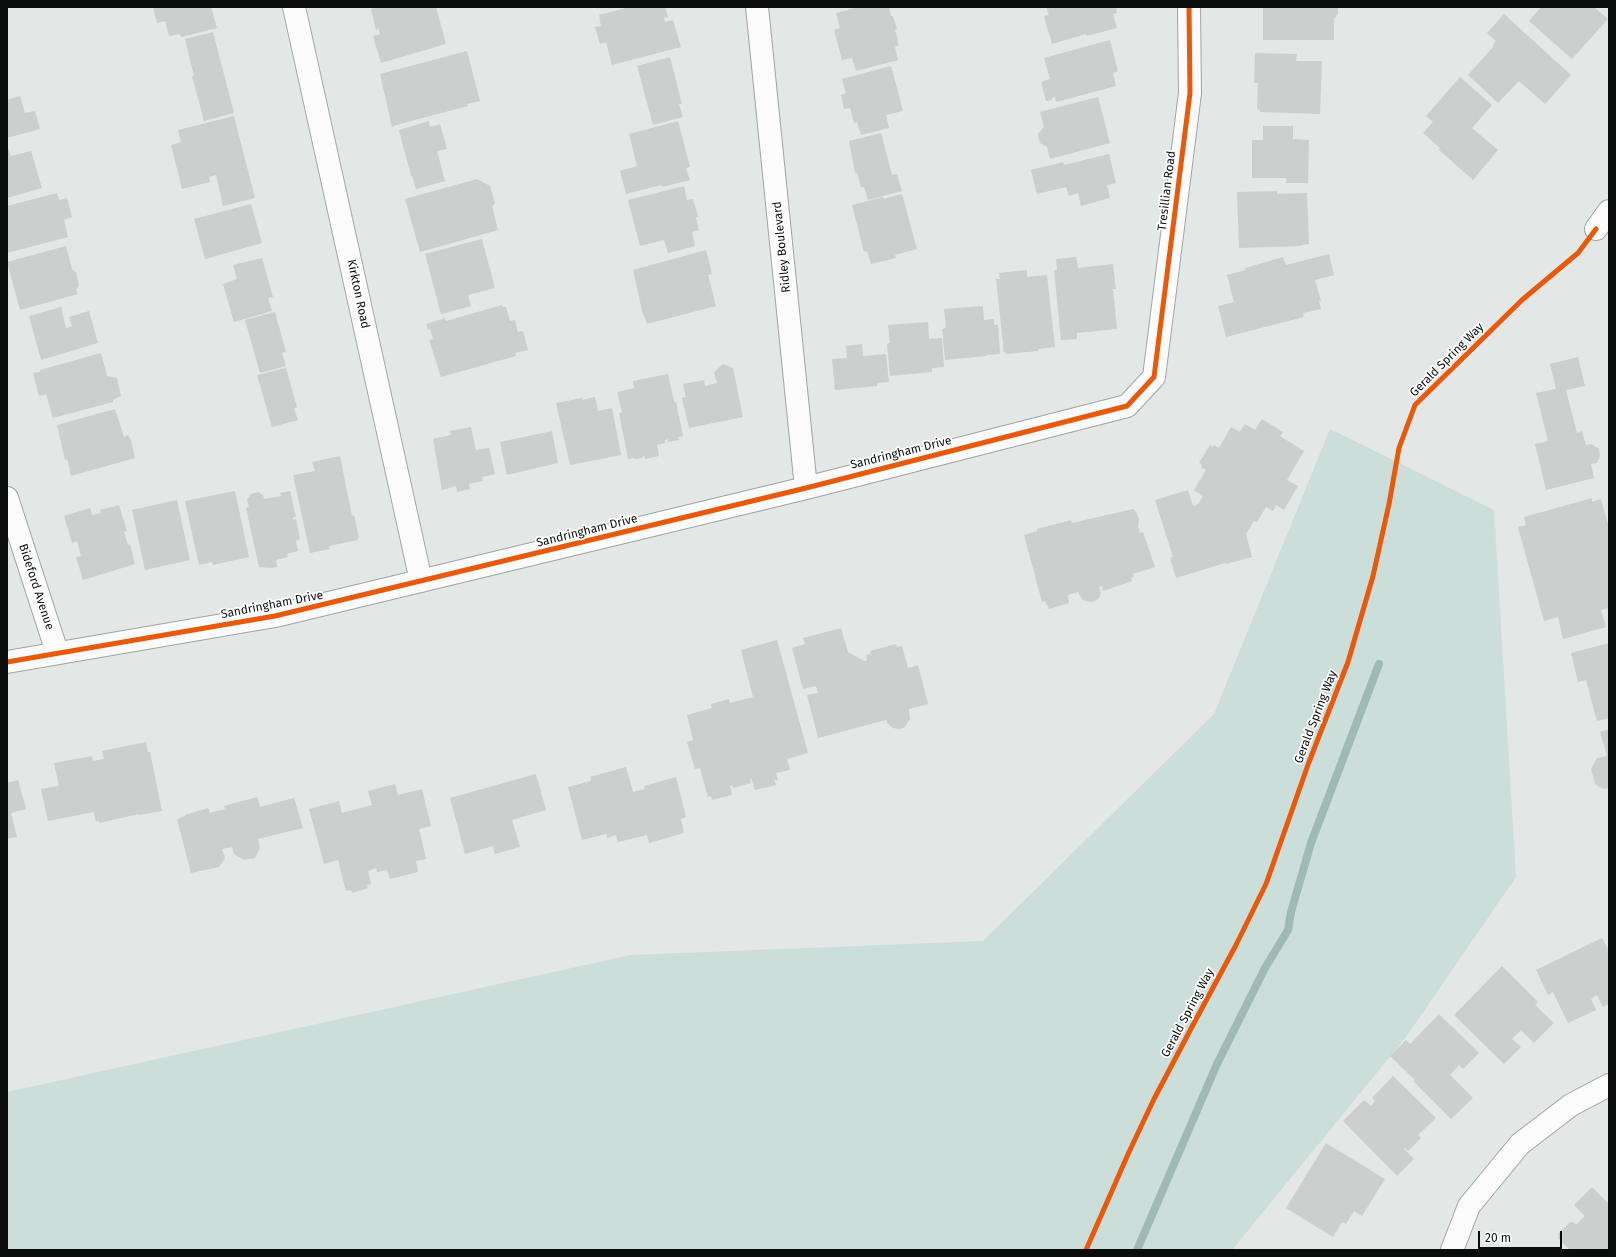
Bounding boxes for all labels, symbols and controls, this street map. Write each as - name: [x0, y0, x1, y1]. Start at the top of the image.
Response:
- street label: Tresillian Road: [1155, 150, 1179, 232]
- street label: Ridley Boulevard: [770, 201, 794, 293]
- street label: Kirkton Road: [344, 258, 372, 330]
- street label: Gerald Spring Way: [1407, 320, 1487, 400]
- street label: Sandringham Drive: [849, 433, 953, 473]
- street label: Sandringham Drive: [535, 511, 639, 551]
- street label: Bideford Avenue: [15, 542, 57, 632]
- street label: Sandringham Drive: [220, 588, 324, 622]
- street label: Gerald Spring Way: [1292, 668, 1340, 766]
- street label: Gerald Spring Way: [1159, 966, 1217, 1060]
- scale bar: [1480, 1223, 1564, 1249]
- text: 20 m: [1485, 1231, 1511, 1245]

